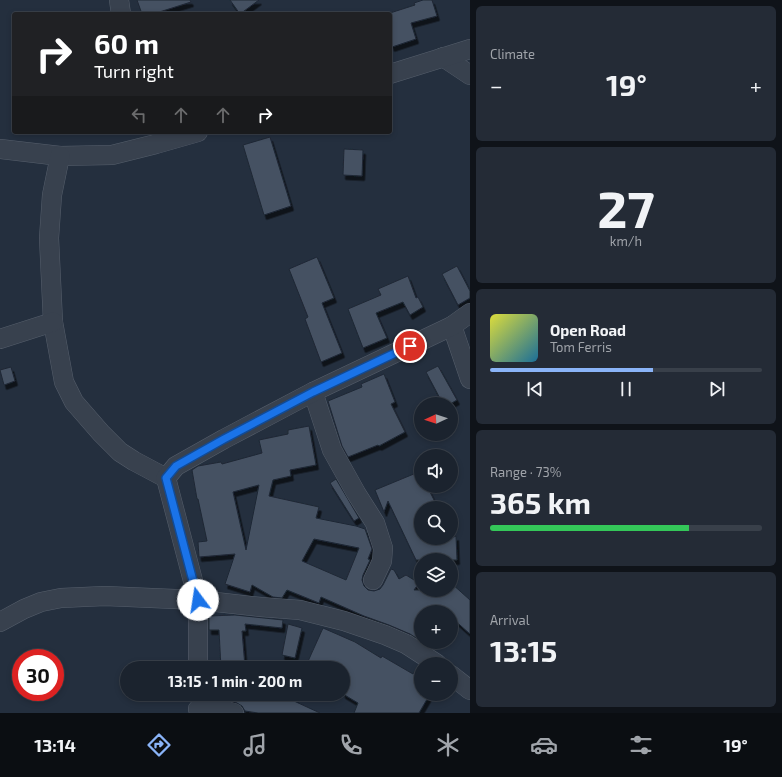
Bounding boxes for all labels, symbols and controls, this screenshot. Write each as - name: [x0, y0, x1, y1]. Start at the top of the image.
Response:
- text: 60 m: [94, 26, 159, 60]
- icon: right: [28, 28, 80, 80]
- text: Climate: [490, 46, 535, 62]
- text: Turn right: [94, 60, 174, 82]
- text: 19°: [606, 66, 647, 102]
- text: −: [490, 72, 503, 98]
- text: +: [750, 72, 762, 98]
- icon: left: [128, 104, 150, 126]
- icon: ahead: [170, 104, 192, 126]
- icon: ahead: [212, 104, 234, 126]
- icon: right: [254, 104, 276, 126]
- text: 27: [597, 176, 655, 238]
- text: km/h: [610, 233, 642, 249]
- text: Open Road: [550, 321, 626, 339]
- pin: [393, 329, 427, 363]
- icon: arrive: [399, 335, 421, 357]
- text: Tom Ferris: [550, 339, 612, 355]
- icon: previous: [524, 378, 546, 400]
- icon: pause: [615, 378, 637, 400]
- icon: next: [706, 378, 728, 400]
- north arrow: [414, 397, 458, 441]
- map controls: [414, 397, 458, 701]
- button: sound: [414, 449, 458, 493]
- text: Range · 73%: [490, 464, 561, 480]
- text: 365 km: [490, 484, 591, 520]
- button: search: [414, 501, 458, 545]
- button: layers: [414, 553, 458, 597]
- position arrow: [177, 579, 219, 621]
- button: +: [414, 605, 458, 649]
- text: Arrival: [490, 612, 530, 628]
- text: 13:15: [490, 632, 557, 668]
- speed limit sign: 30: [12, 649, 64, 701]
- button: −: [414, 657, 458, 701]
- text: 13:15 · 1 min · 200 m: [168, 672, 302, 690]
- icon: directions: [145, 731, 173, 759]
- icon: music: [241, 731, 269, 759]
- icon: phone: [337, 731, 365, 759]
- icon: climate: [434, 731, 462, 759]
- icon: car: [530, 731, 558, 759]
- icon: filters: [627, 731, 655, 759]
- text: 13:14: [34, 734, 76, 756]
- text: 19°: [723, 734, 748, 756]

